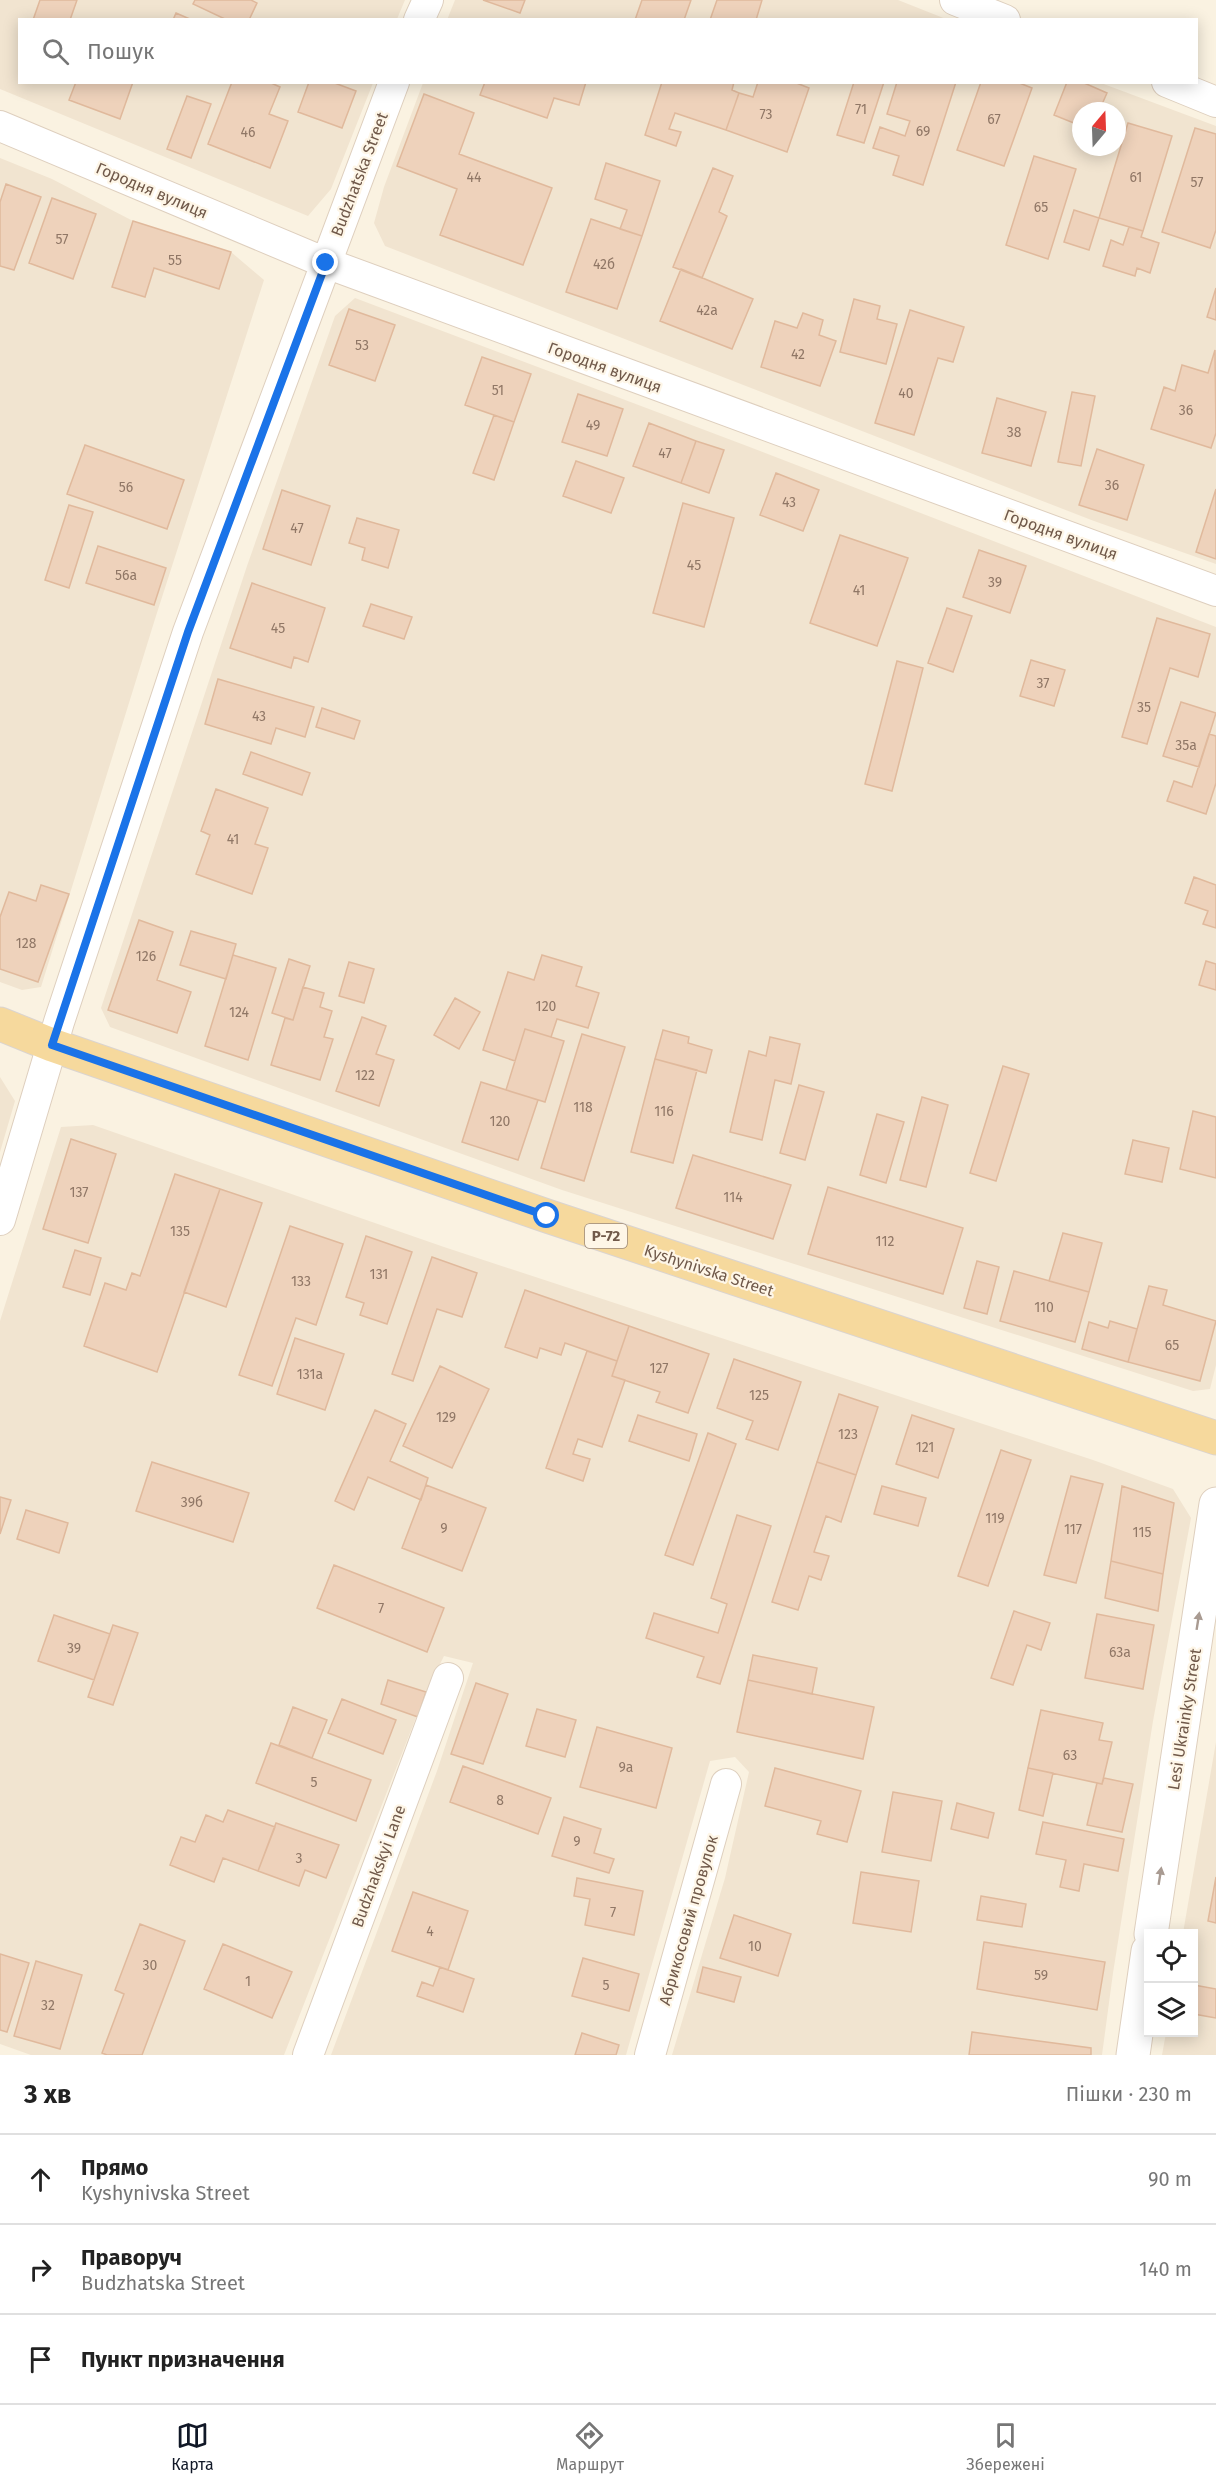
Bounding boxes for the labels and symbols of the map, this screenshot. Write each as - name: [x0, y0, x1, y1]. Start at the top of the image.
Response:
- house number: 71: [855, 101, 867, 118]
- north arrow: [1072, 102, 1126, 156]
- house number: 73: [759, 106, 773, 123]
- street label: Budzhatska Street: [327, 109, 392, 239]
- house number: 67: [987, 111, 1001, 128]
- house number: 69: [916, 123, 930, 140]
- house number: 46: [241, 124, 255, 141]
- street label: Городня вулиця: [93, 158, 211, 223]
- house number: 44: [467, 169, 482, 186]
- house number: 61: [1130, 169, 1142, 186]
- house number: 57: [1191, 174, 1203, 191]
- house number: 65: [1034, 199, 1048, 216]
- house number: 57: [56, 231, 68, 248]
- route end: [312, 249, 338, 275]
- house number: 55: [168, 252, 182, 269]
- house number: 42б: [593, 256, 615, 273]
- house number: 42а: [696, 302, 718, 319]
- house number: 53: [355, 337, 369, 354]
- street label: Городня вулиця: [545, 338, 664, 397]
- house number: 42: [791, 346, 805, 363]
- house number: 51: [492, 382, 504, 399]
- house number: 40: [898, 385, 914, 402]
- house number: 36: [1179, 402, 1193, 419]
- house number: 49: [586, 417, 600, 434]
- house number: 38: [1007, 424, 1022, 441]
- house number: 47: [658, 445, 672, 462]
- house number: 36: [1105, 477, 1119, 494]
- house number: 56: [119, 479, 133, 496]
- house number: 43: [782, 494, 796, 511]
- street label: Городня вулиця: [1001, 505, 1120, 564]
- house number: 47: [290, 520, 304, 537]
- house number: 45: [687, 557, 701, 574]
- house number: 56а: [115, 567, 137, 584]
- house number: 39: [988, 574, 1002, 591]
- house number: 41: [853, 582, 865, 599]
- house number: 45: [271, 620, 285, 637]
- house number: 37: [1036, 675, 1050, 692]
- house number: 35: [1137, 699, 1151, 716]
- house number: 43: [252, 708, 266, 725]
- house number: 35а: [1175, 737, 1197, 754]
- house number: 41: [227, 831, 239, 848]
- house number: 128: [16, 935, 37, 952]
- house number: 126: [136, 948, 156, 965]
- house number: 120: [536, 998, 557, 1015]
- house number: 124: [229, 1004, 250, 1021]
- house number: 122: [355, 1067, 375, 1084]
- house number: 118: [573, 1099, 593, 1116]
- house number: 116: [654, 1103, 674, 1120]
- house number: 120: [490, 1113, 511, 1130]
- house number: 137: [69, 1184, 89, 1201]
- house number: 114: [723, 1189, 743, 1206]
- route start: [533, 1202, 559, 1228]
- house number: 135: [170, 1223, 190, 1240]
- road number: Р-72: [585, 1224, 627, 1248]
- house number: 112: [876, 1233, 894, 1250]
- street label: Kyshynivska Street: [642, 1241, 776, 1300]
- house number: 131: [370, 1266, 388, 1283]
- house number: 133: [291, 1273, 311, 1290]
- house number: 110: [1034, 1299, 1054, 1316]
- house number: 65: [1165, 1337, 1179, 1354]
- house number: 127: [649, 1360, 669, 1377]
- house number: 131а: [297, 1366, 323, 1383]
- house number: 125: [749, 1387, 769, 1404]
- house number: 129: [436, 1409, 456, 1426]
- house number: 123: [838, 1426, 858, 1443]
- house number: 121: [916, 1439, 934, 1456]
- house number: 39б: [181, 1494, 203, 1511]
- house number: 119: [985, 1510, 1005, 1527]
- house number: 9: [440, 1520, 448, 1537]
- house number: 117: [1064, 1521, 1082, 1538]
- house number: 115: [1133, 1524, 1151, 1541]
- house number: 7: [378, 1600, 384, 1617]
- one-way arrow: [1194, 1611, 1203, 1630]
- house number: 39: [67, 1640, 81, 1657]
- house number: 63а: [1109, 1644, 1131, 1661]
- street label: Lesi Ukrainky Street: [1164, 1647, 1205, 1791]
- house number: 63: [1063, 1747, 1077, 1764]
- house number: 9а: [619, 1759, 633, 1776]
- house number: 5: [310, 1774, 318, 1791]
- house number: 8: [496, 1792, 504, 1809]
- street label: Budzhakskyi Lane: [348, 1802, 409, 1930]
- street label: Абрикосовий провулок: [655, 1832, 722, 2007]
- house number: 9: [573, 1833, 581, 1850]
- house number: 3: [296, 1850, 303, 1867]
- one-way arrow: [1155, 1866, 1164, 1885]
- house number: 7: [610, 1904, 616, 1921]
- house number: 4: [426, 1923, 434, 1940]
- house number: 10: [748, 1938, 762, 1955]
- house number: 30: [143, 1957, 158, 1974]
- house number: 59: [1034, 1967, 1048, 1984]
- house number: 1: [245, 1973, 251, 1990]
- house number: 5: [602, 1977, 610, 1994]
- house number: 32: [41, 1997, 55, 2014]

